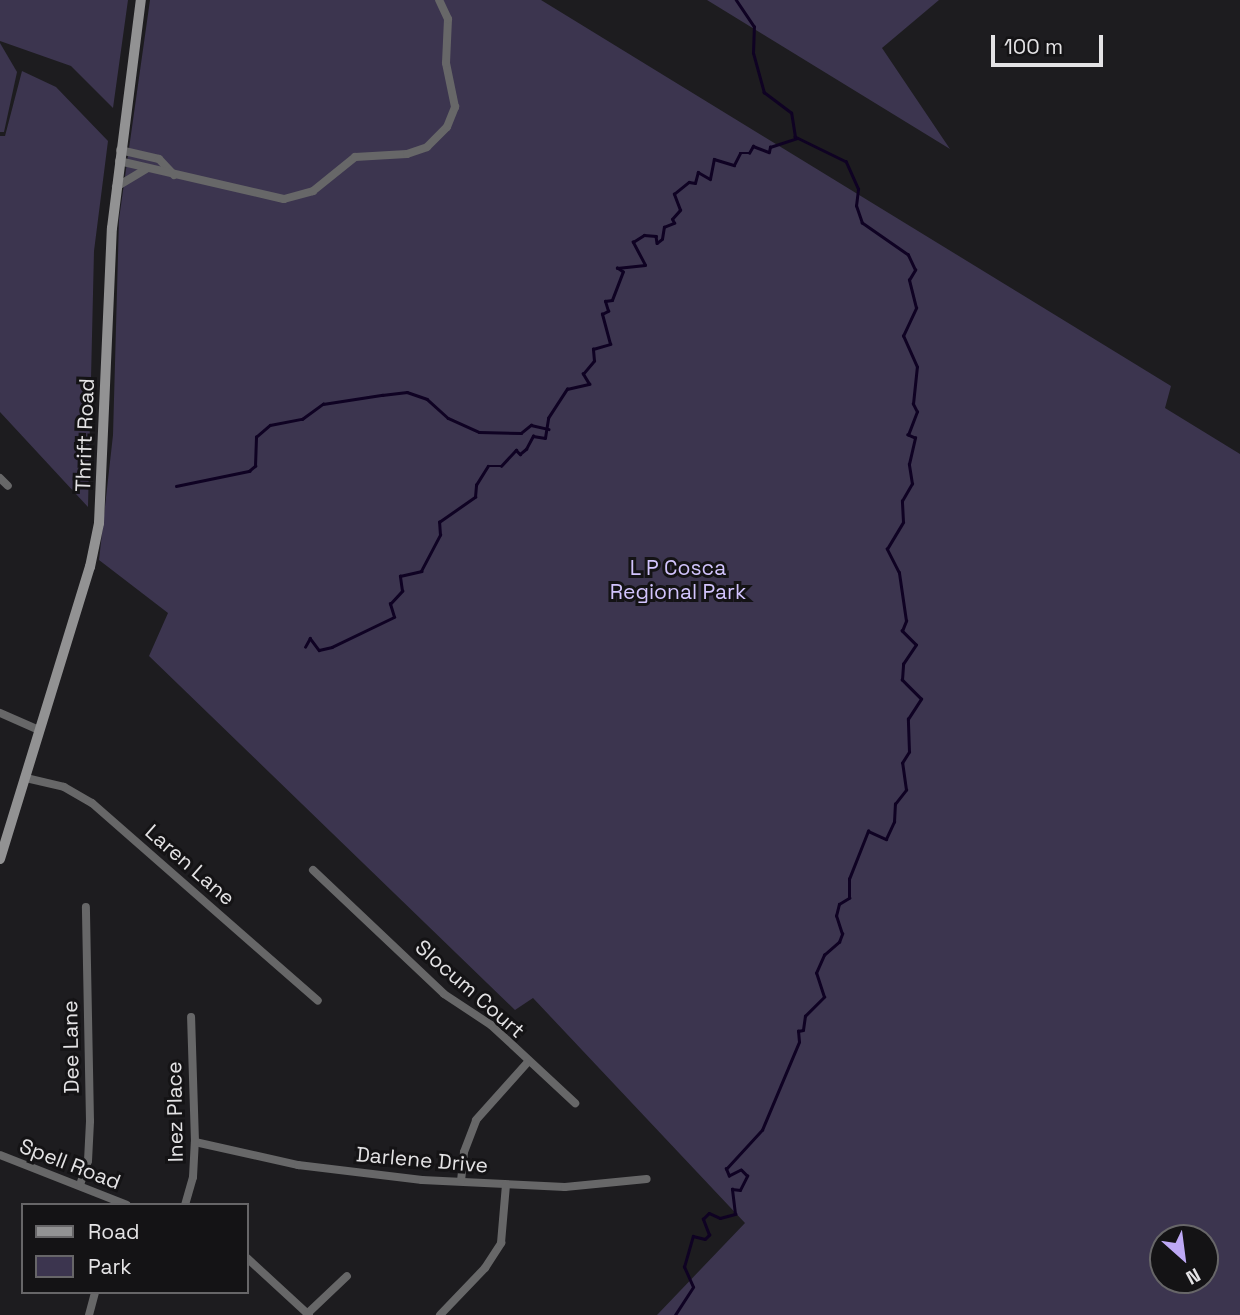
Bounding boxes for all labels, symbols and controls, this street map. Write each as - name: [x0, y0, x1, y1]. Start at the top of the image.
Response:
- scale bar: [995, 21, 1107, 65]
- text: 100 m: [1004, 33, 1063, 60]
- street label: Thrift Road: [70, 378, 100, 492]
- park label: L P Cosca Regional Park: [610, 555, 746, 605]
- street label: Laren Lane: [140, 819, 240, 911]
- street label: Slocum Court: [410, 935, 530, 1043]
- street label: Dee Lane: [58, 1000, 84, 1094]
- street label: Inez Place: [162, 1061, 188, 1163]
- street label: Spell Road: [16, 1133, 124, 1195]
- street label: Darlene Drive: [355, 1142, 489, 1178]
- legend: [21, 1203, 248, 1294]
- text: Road: [88, 1218, 140, 1245]
- north arrow: [1149, 1224, 1219, 1294]
- text: Park: [88, 1253, 132, 1280]
- text: N: [1182, 1262, 1205, 1290]

